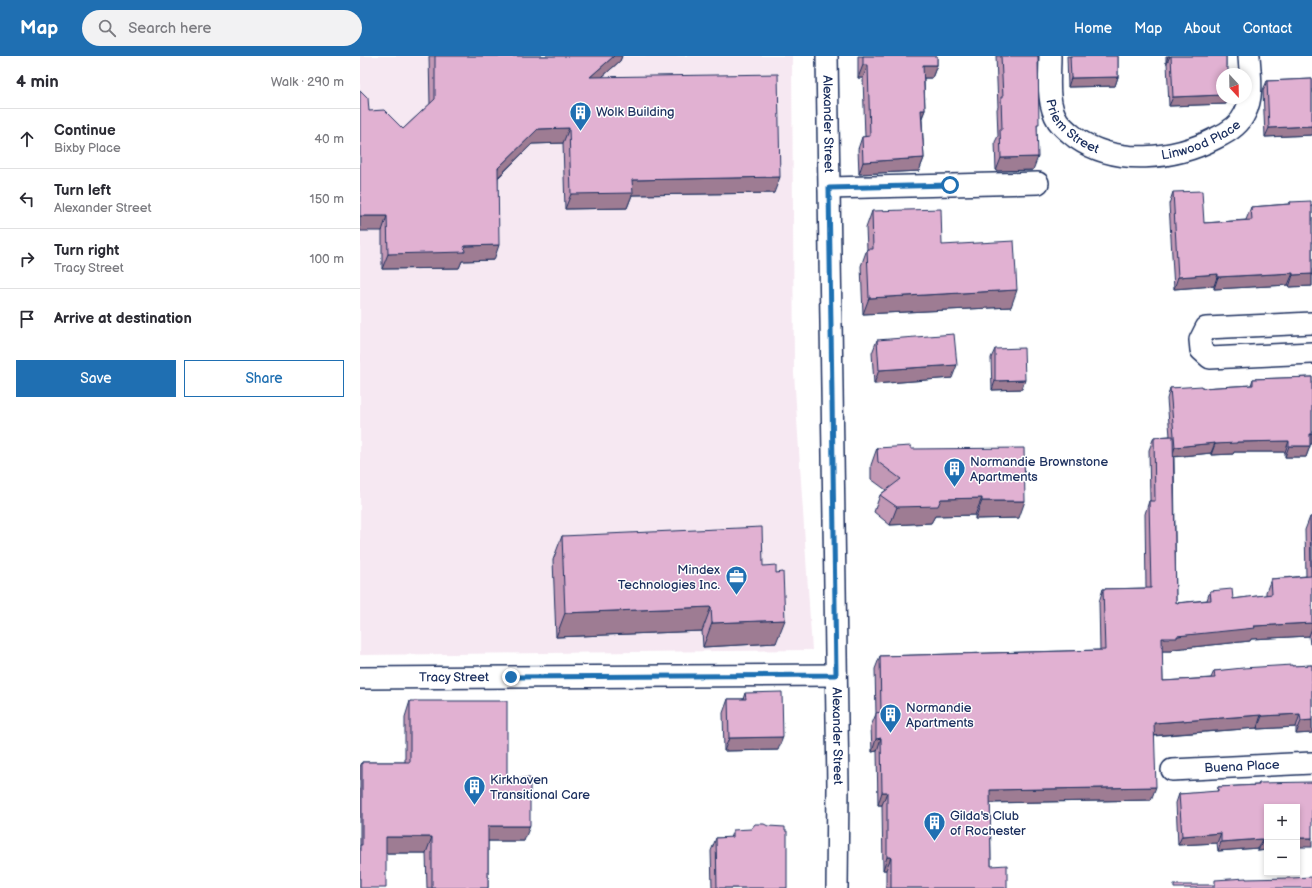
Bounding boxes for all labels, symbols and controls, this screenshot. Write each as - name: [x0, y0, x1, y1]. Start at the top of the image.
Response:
- search box: [82, 10, 362, 46]
- text: Map: [20, 17, 58, 40]
- icon: search: [96, 17, 118, 39]
- text: Search here: [128, 19, 211, 38]
- text: Home: [1074, 20, 1112, 37]
- text: Map: [1134, 20, 1162, 37]
- text: About: [1184, 20, 1221, 37]
- text: Contact: [1243, 20, 1292, 37]
- north arrow: [1216, 68, 1252, 104]
- text: 4 min: [16, 72, 59, 92]
- text: Walk · 290 m: [271, 74, 344, 90]
- street label: Alexander Street: [819, 75, 837, 173]
- street label: Priem Street: [1042, 98, 1101, 157]
- building icon: Wolk Building: [567, 99, 593, 132]
- place label: Wolk Building: [596, 104, 675, 120]
- street label: Linwood Place: [1160, 117, 1244, 163]
- text: Continue: [54, 121, 116, 140]
- icon: ahead: [16, 128, 38, 150]
- text: 40 m: [314, 131, 344, 147]
- text: Bixby Place: [54, 140, 121, 156]
- route start: [941, 176, 959, 194]
- text: Turn left: [54, 181, 111, 200]
- icon: left: [16, 188, 38, 210]
- text: 150 m: [310, 191, 344, 207]
- text: Alexander Street: [54, 200, 151, 216]
- text: Turn right: [54, 241, 119, 260]
- icon: right: [16, 248, 38, 270]
- text: 100 m: [309, 251, 344, 267]
- text: Tracy Street: [54, 260, 124, 276]
- icon: arrive: [16, 308, 38, 330]
- text: Arrive at destination: [54, 309, 192, 328]
- button: Save: [16, 360, 176, 397]
- button: Share: [184, 360, 344, 397]
- place label: Normandie Brownstone Apartments: [970, 454, 1108, 485]
- building icon: Normandie Brownstone Apartments: [942, 456, 968, 489]
- place label: Mindex Technologies Inc.: [618, 562, 720, 593]
- office icon: Mindex Technologies Inc.: [723, 564, 749, 597]
- route end: [502, 668, 520, 686]
- street label: Tracy Street: [419, 669, 489, 686]
- street label: Alexander Street: [828, 687, 846, 785]
- place label: Normandie Apartments: [906, 700, 974, 731]
- building icon: Normandie Apartments: [878, 702, 904, 735]
- street label: Buena Place: [1204, 757, 1280, 776]
- place label: Kirkhaven Transitional Care: [490, 772, 590, 803]
- building icon: Kirkhaven Transitional Care: [462, 774, 488, 807]
- map controls: [1264, 804, 1300, 876]
- button: +: [1264, 804, 1300, 840]
- place label: Gilda's Club of Rochester: [950, 808, 1026, 839]
- building icon: Gilda's Club of Rochester: [921, 810, 947, 843]
- button: −: [1264, 840, 1300, 876]

